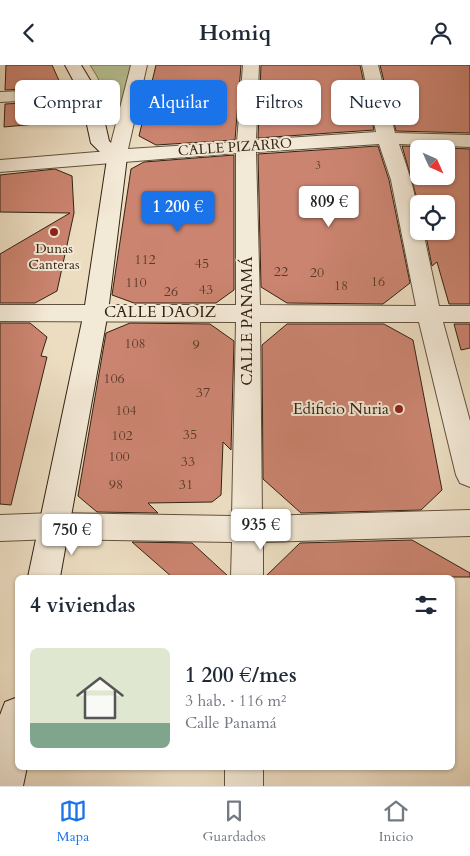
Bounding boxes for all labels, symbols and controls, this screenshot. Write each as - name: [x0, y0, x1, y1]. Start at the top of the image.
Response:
- text: Homiq: [199, 18, 271, 48]
- icon: back: [15, 19, 43, 47]
- icon: person: [427, 19, 455, 47]
- chip: Comprar: [15, 80, 120, 125]
- chip: Alquilar: [130, 80, 227, 125]
- chip: Filtros: [237, 80, 321, 125]
- chip: Nuevo: [331, 80, 419, 125]
- street label: CALLE PIZARRO: [177, 134, 293, 160]
- north arrow: [410, 140, 455, 185]
- map controls: [410, 140, 455, 240]
- house number: 3: [315, 158, 321, 173]
- pin: 809 €: [294, 185, 364, 228]
- pin: 1 200 €: [132, 191, 224, 233]
- text: 809 €: [310, 191, 348, 213]
- button: locate: [410, 195, 455, 240]
- text: 1 200 €: [153, 196, 203, 218]
- marker: Dunas Canteras: [48, 226, 60, 238]
- place label: Dunas Canteras: [28, 239, 80, 274]
- house number: 112: [134, 250, 156, 269]
- house number: 45: [195, 254, 209, 273]
- street label: CALLE PANAMÁ: [236, 256, 258, 386]
- house number: 22: [274, 262, 288, 281]
- house number: 20: [310, 263, 324, 282]
- house number: 16: [371, 272, 385, 291]
- house number: 110: [125, 273, 147, 292]
- house number: 18: [334, 276, 348, 295]
- house number: 43: [199, 280, 213, 299]
- house number: 26: [164, 282, 178, 301]
- street label: CALLE DAOIZ: [104, 301, 216, 323]
- house number: 108: [124, 334, 146, 353]
- house number: 9: [192, 335, 200, 354]
- house number: 106: [103, 369, 125, 388]
- house number: 37: [196, 383, 210, 402]
- place label: Edificio Nuria: [293, 398, 389, 420]
- house number: 104: [115, 401, 137, 420]
- marker: Edificio Nuria: [393, 403, 405, 415]
- house number: 35: [183, 425, 197, 444]
- house number: 102: [111, 426, 133, 445]
- house number: 100: [108, 447, 130, 466]
- house number: 33: [181, 452, 195, 471]
- house number: 98: [109, 475, 123, 494]
- house number: 31: [179, 475, 193, 494]
- pin: 935 €: [226, 509, 296, 551]
- pin: 750 €: [37, 513, 107, 556]
- text: 935 €: [242, 514, 280, 536]
- text: 750 €: [53, 519, 91, 541]
- text: 4 viviendas: [30, 591, 136, 620]
- icon: filters: [412, 591, 440, 619]
- text: 1 200 €/mes: [185, 661, 297, 690]
- icon: home: [70, 668, 130, 728]
- text: 3 hab. · 116 m²: [185, 690, 286, 712]
- text: Calle Panamá: [185, 712, 277, 734]
- tab: Mapa: [57, 797, 89, 846]
- tab: Guardados: [203, 797, 266, 846]
- tab: Inicio: [379, 797, 413, 846]

